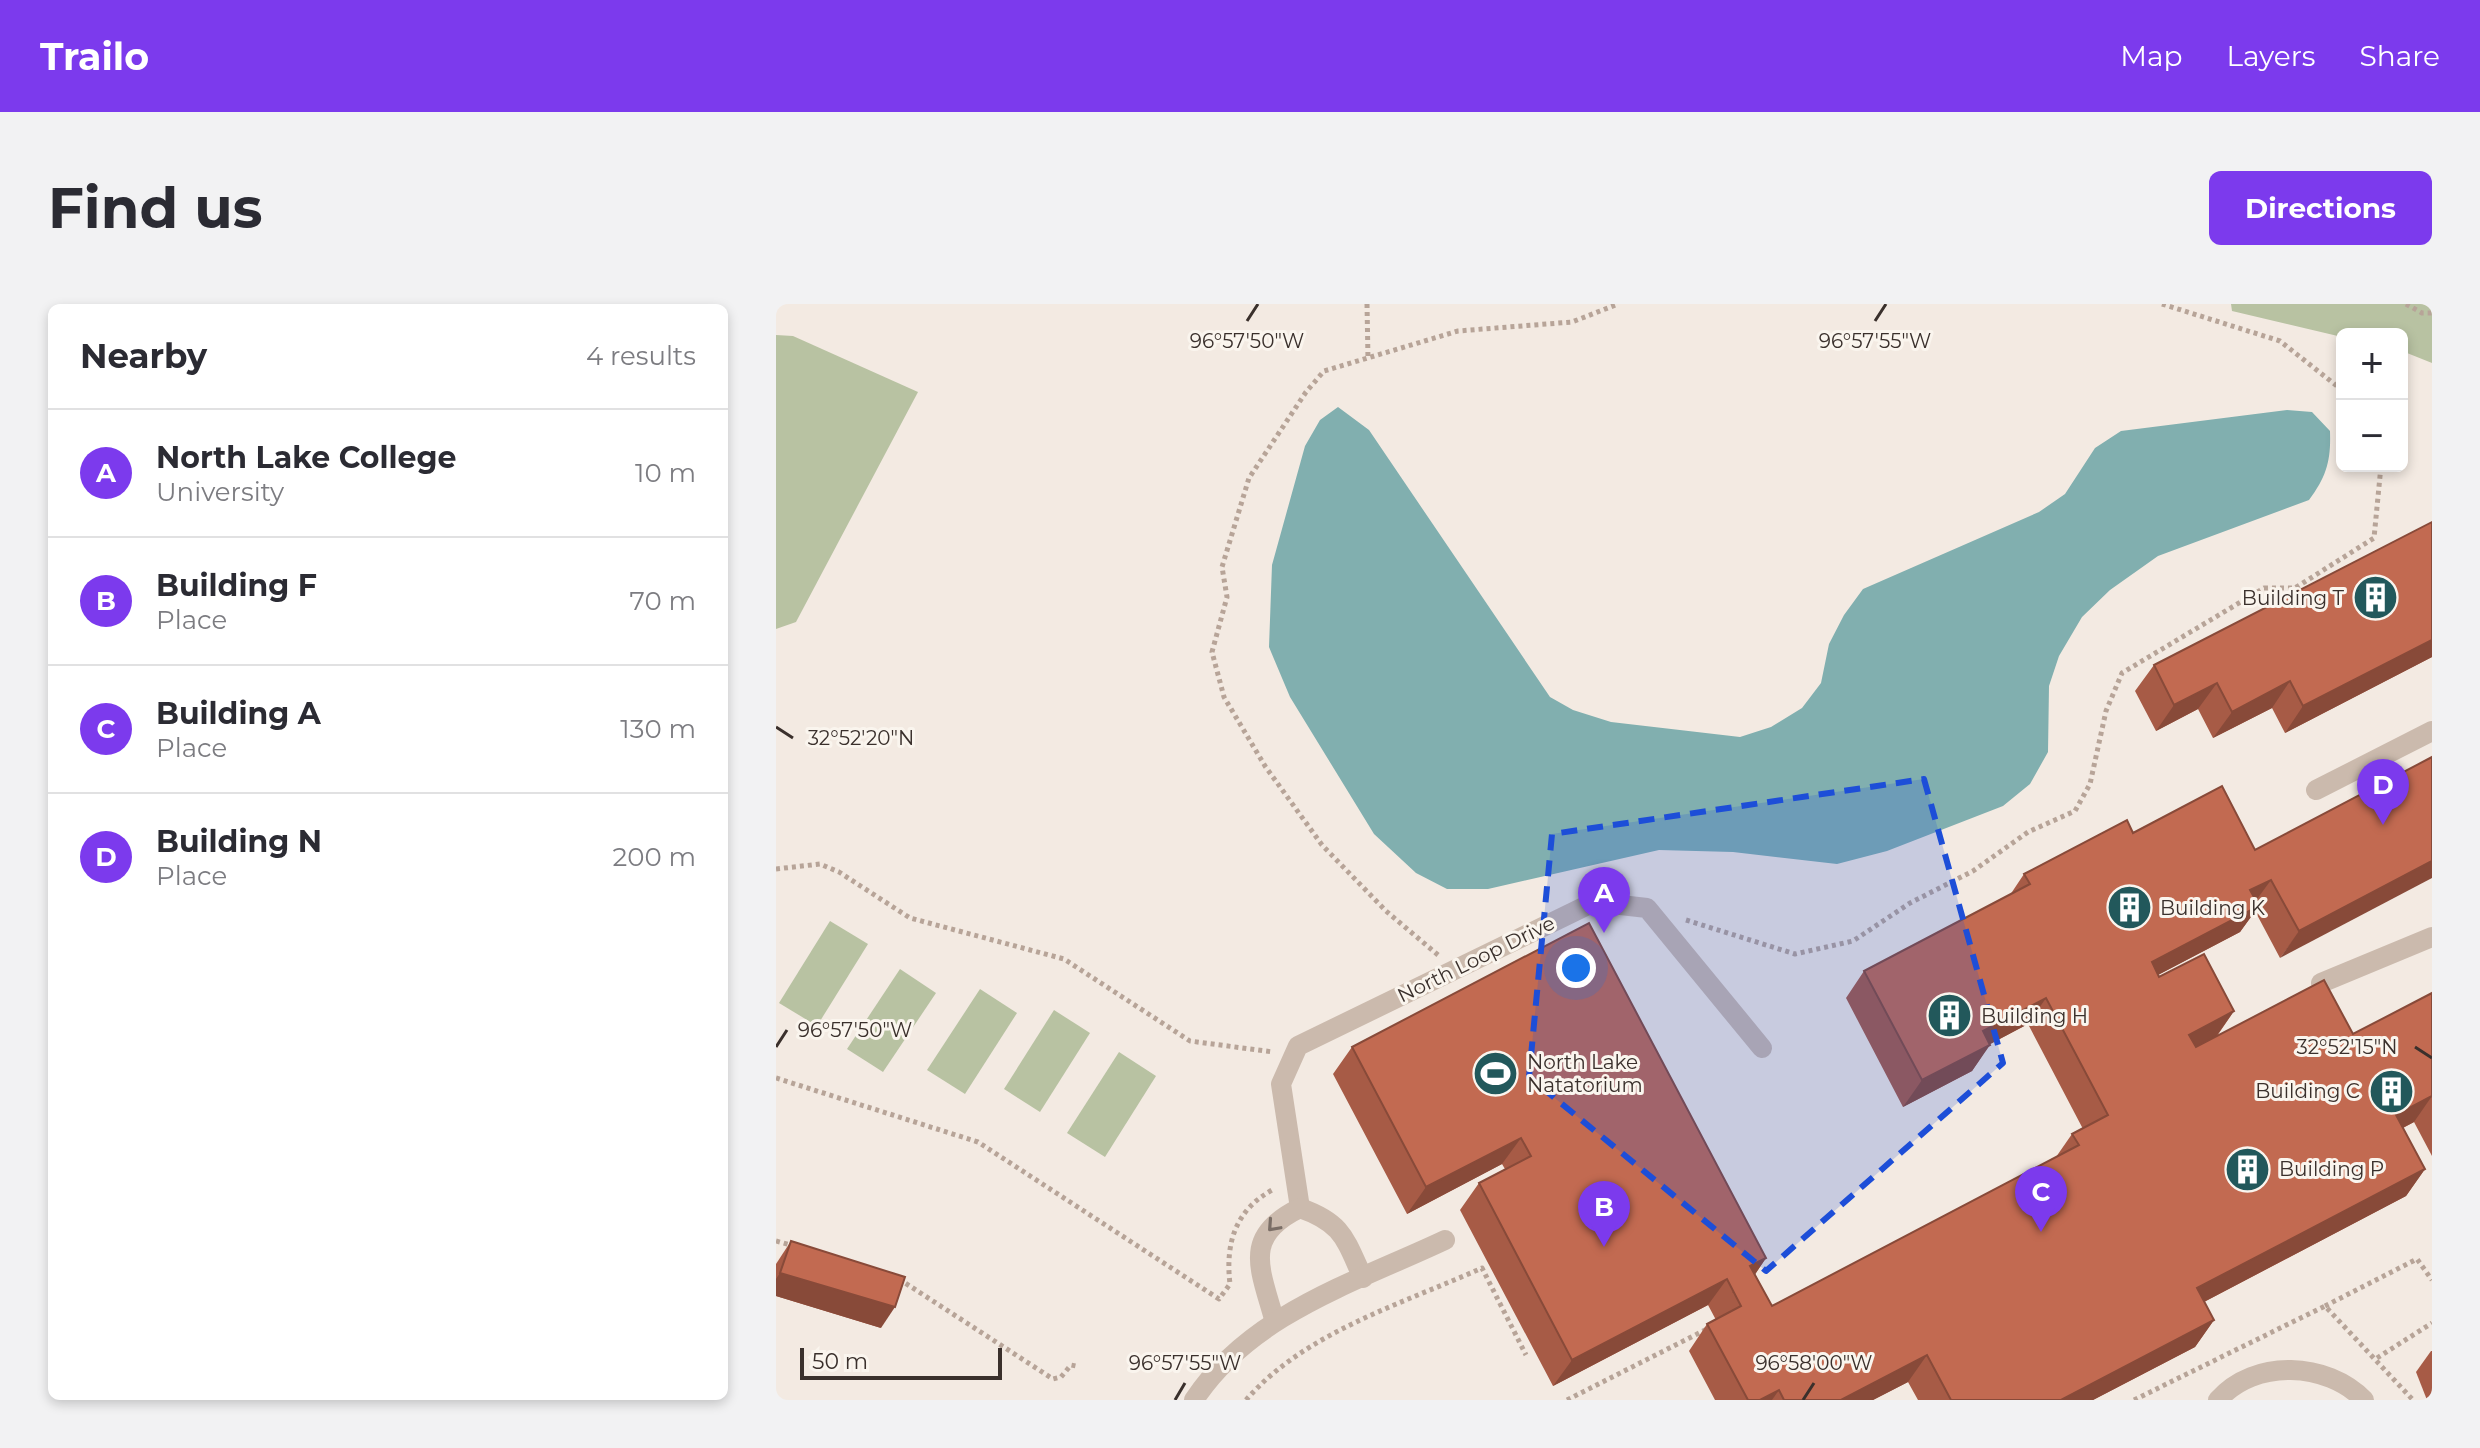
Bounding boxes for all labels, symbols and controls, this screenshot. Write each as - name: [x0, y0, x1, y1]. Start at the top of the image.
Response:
- text: Trailo: [40, 33, 149, 80]
- text: Map: [2120, 39, 2183, 73]
- text: Layers: [2227, 39, 2316, 73]
- text: Share: [2360, 39, 2440, 73]
- button: Directions: [2209, 171, 2432, 245]
- text: Find us: [48, 174, 262, 242]
- map controls: [2336, 328, 2408, 472]
- button: +: [2336, 328, 2408, 400]
- text: 96°57'50"W: [1190, 329, 1304, 353]
- text: 96°57'55"W: [1819, 329, 1931, 353]
- text: Nearby: [80, 335, 207, 377]
- text: 4 results: [586, 340, 696, 372]
- button: −: [2336, 400, 2408, 472]
- text: North Lake College: [156, 439, 456, 476]
- text: A: [96, 457, 116, 489]
- text: 10 m: [635, 457, 696, 489]
- text: University: [156, 476, 284, 508]
- text: Building F: [156, 567, 317, 604]
- building icon: Building T: [2351, 574, 2399, 622]
- text: B: [96, 585, 116, 617]
- text: 70 m: [630, 585, 696, 617]
- place label: Building T: [2242, 586, 2345, 610]
- text: Place: [156, 604, 227, 636]
- text: Building A: [156, 695, 321, 732]
- text: C: [97, 713, 115, 745]
- text: 130 m: [620, 713, 696, 745]
- text: 32°52'20"N: [808, 726, 914, 750]
- text: Place: [156, 732, 227, 764]
- pin: D: [2357, 759, 2409, 825]
- text: Building N: [156, 823, 322, 860]
- text: D: [95, 841, 117, 873]
- text: 200 m: [612, 841, 696, 873]
- text: Place: [156, 860, 227, 892]
- pin: A: [1578, 867, 1630, 933]
- building icon: Building K: [2105, 884, 2153, 932]
- place label: Building K: [2160, 896, 2266, 920]
- street label: North Loop Drive: [1393, 911, 1559, 1007]
- your location: [1556, 948, 1596, 988]
- building icon: Building H: [1926, 992, 1974, 1040]
- place label: Building H: [1981, 1004, 2088, 1028]
- text: 96°57'50"W: [798, 1018, 912, 1042]
- text: 32°52'15"N: [2297, 1035, 2397, 1059]
- sports icon: North Lake Natatorium: [1472, 1050, 1520, 1098]
- place label: North Lake Natatorium: [1527, 1050, 1643, 1097]
- building icon: Building C: [2367, 1067, 2415, 1115]
- place label: Building C: [2255, 1079, 2360, 1103]
- building icon: Building P: [2224, 1145, 2272, 1193]
- place label: Building P: [2279, 1157, 2384, 1181]
- pin: C: [2015, 1166, 2067, 1232]
- pin: B: [1578, 1181, 1630, 1247]
- one-way arrow: [1268, 1217, 1283, 1232]
- scale bar: [800, 1344, 1002, 1380]
- text: 50 m: [812, 1348, 868, 1375]
- text: 96°57'55"W: [1129, 1351, 1241, 1375]
- text: 96°58'00"W: [1755, 1351, 1873, 1375]

